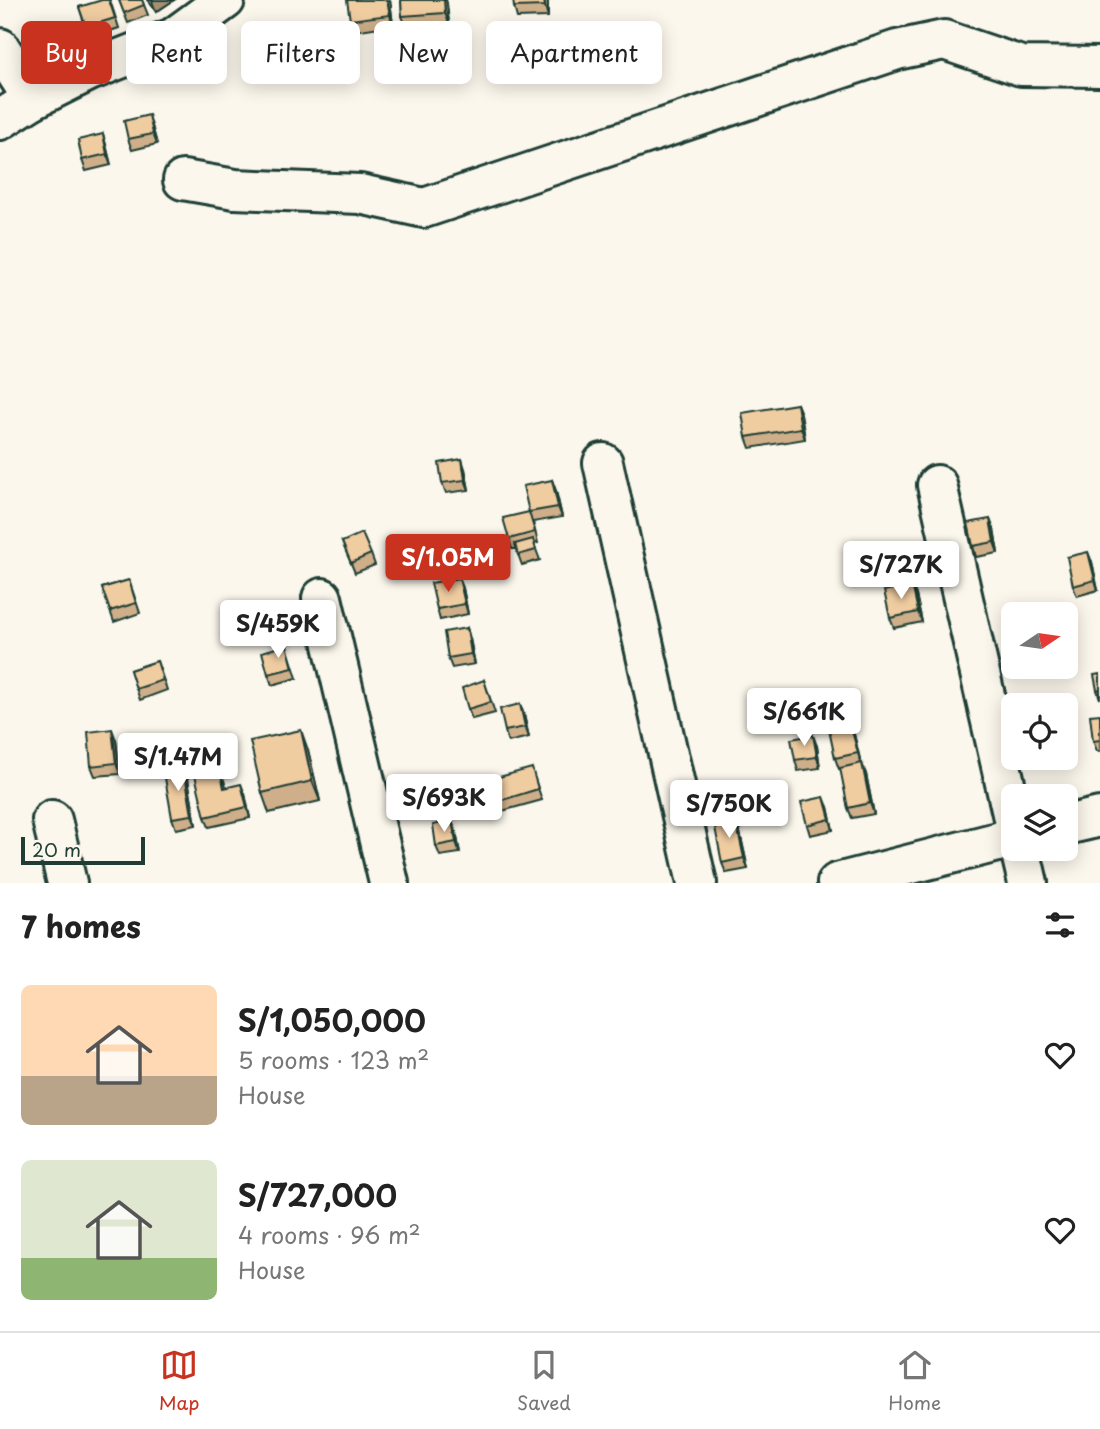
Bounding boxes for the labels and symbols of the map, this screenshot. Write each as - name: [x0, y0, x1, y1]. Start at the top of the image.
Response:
- pin: S/1.05M: [383, 534, 513, 594]
- pin: S/727K: [844, 542, 958, 601]
- pin: S/459K: [221, 600, 335, 660]
- north arrow: [1001, 602, 1078, 679]
- pin: S/661K: [747, 688, 861, 748]
- pin: S/1.47M: [113, 734, 243, 793]
- pin: S/693K: [387, 774, 501, 834]
- pin: S/750K: [672, 780, 786, 840]
- scale bar: [21, 834, 145, 866]

